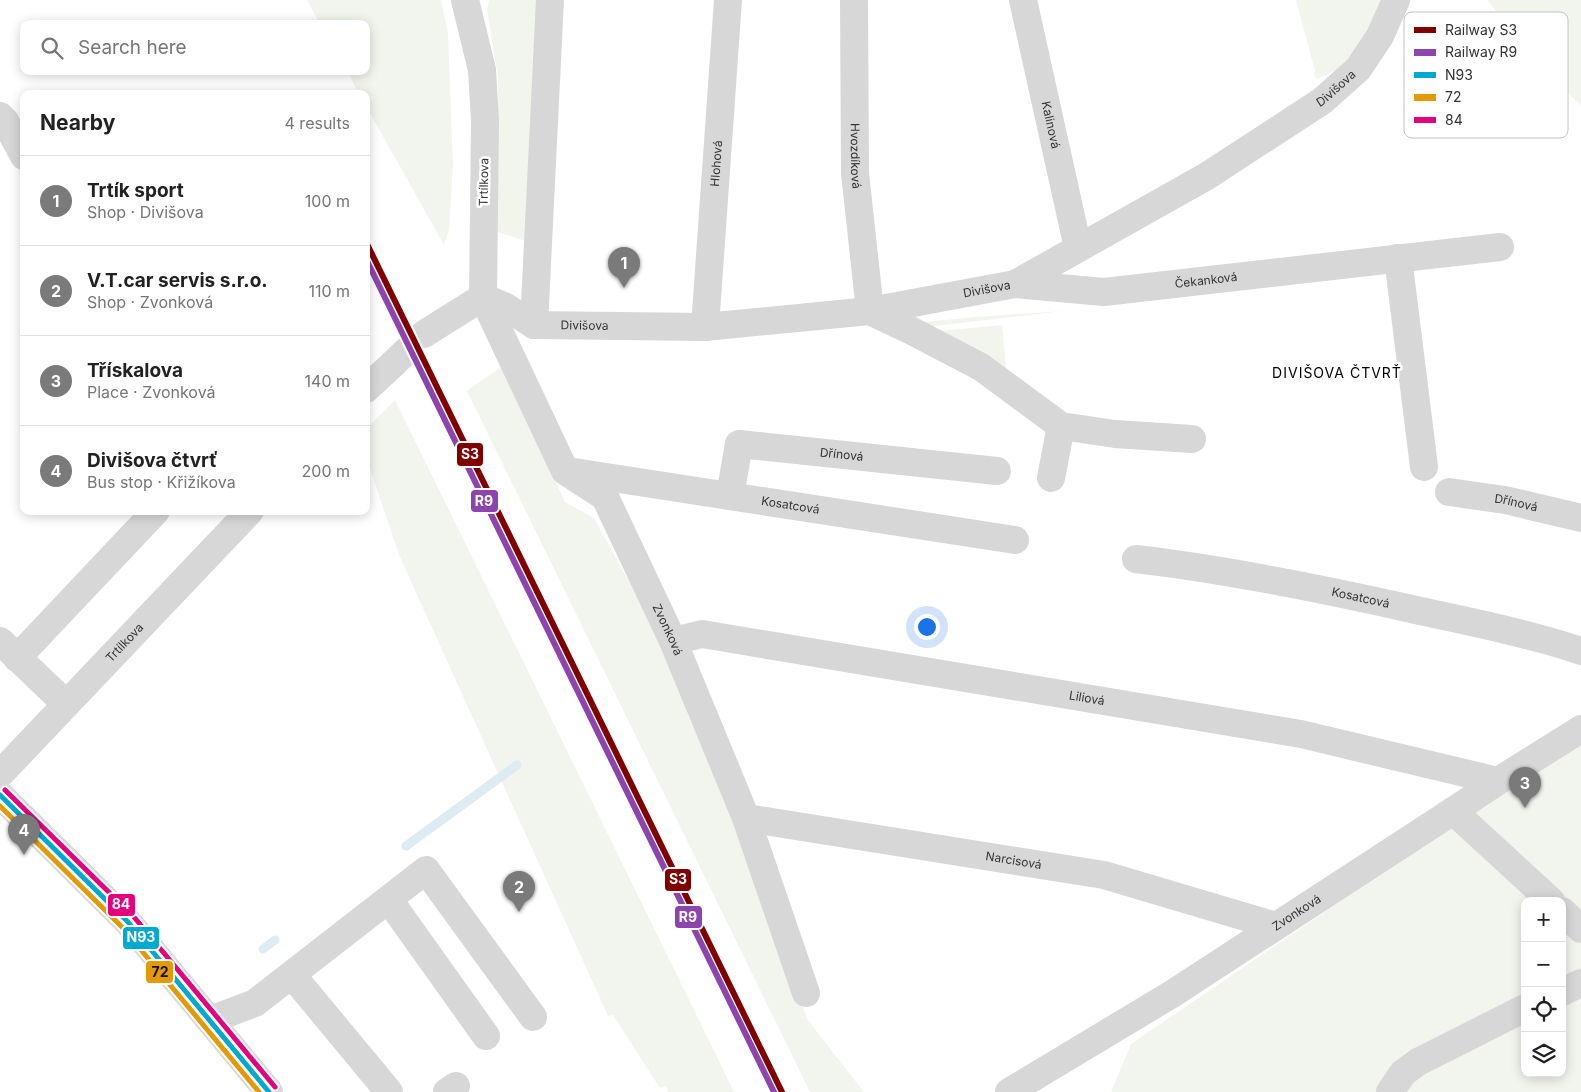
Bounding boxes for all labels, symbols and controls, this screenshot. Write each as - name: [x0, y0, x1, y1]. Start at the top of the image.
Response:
- legend: [1404, 12, 1568, 138]
- search box: [20, 20, 370, 75]
- text: Railway S3: [1445, 21, 1517, 38]
- icon: search: [38, 34, 66, 62]
- text: Search here: [78, 36, 187, 59]
- text: Railway R9: [1445, 43, 1517, 60]
- text: N93: [1445, 66, 1473, 83]
- street label: Divišova: [1313, 67, 1359, 110]
- text: 72: [1445, 88, 1461, 105]
- street label: Kalinová: [1039, 100, 1064, 150]
- text: Nearby: [40, 110, 115, 135]
- text: 84: [1445, 111, 1463, 128]
- text: 4 results: [285, 113, 350, 133]
- street label: Hvozdíková: [848, 123, 865, 190]
- street label: Hlohová: [707, 140, 725, 187]
- street label: Trtílkova: [476, 158, 491, 206]
- text: Trtík sport: [87, 179, 184, 202]
- text: 1: [53, 191, 59, 211]
- text: 100 m: [305, 191, 350, 211]
- text: Shop · Divišova: [87, 202, 204, 222]
- pin: 1: [608, 247, 640, 288]
- text: V.T.car servis s.r.o.: [87, 269, 268, 292]
- street label: Čekanková: [1174, 269, 1238, 291]
- street label: Divišova: [962, 277, 1012, 301]
- text: 2: [51, 281, 61, 301]
- text: 110 m: [308, 281, 350, 301]
- text: Shop · Zvonková: [87, 292, 213, 312]
- street label: Divišova: [561, 317, 609, 333]
- text: Třískalova: [87, 359, 183, 382]
- district label: DIVIŠOVA ČTVRŤ: [1272, 364, 1402, 381]
- text: 3: [51, 371, 61, 391]
- text: 140 m: [305, 371, 350, 391]
- text: Place · Zvonková: [87, 382, 216, 402]
- line badge: S3: [456, 442, 484, 467]
- text: S3: [461, 445, 479, 462]
- street label: Dřínová: [819, 445, 864, 464]
- text: Divišova čtvrť: [87, 449, 218, 472]
- text: 4: [51, 461, 61, 481]
- text: 200 m: [302, 461, 350, 481]
- text: Bus stop · Křižíkova: [87, 472, 236, 492]
- line badge: R9: [470, 489, 499, 513]
- street label: Dřínová: [1494, 491, 1539, 514]
- text: R9: [475, 492, 493, 509]
- street label: Kosatcová: [760, 493, 821, 517]
- street label: Kosatcová: [1330, 584, 1391, 611]
- street label: Zvonková: [650, 601, 686, 658]
- your location: [914, 614, 940, 640]
- street label: Trtílkova: [102, 620, 146, 665]
- street label: Liliová: [1068, 687, 1106, 708]
- pin: 3: [1509, 767, 1541, 808]
- pin: 4: [8, 814, 40, 855]
- street label: Narcisová: [985, 848, 1043, 872]
- line badge: S3: [664, 868, 692, 892]
- text: S3: [669, 870, 687, 887]
- pin: 2: [503, 871, 535, 912]
- street label: Zvonková: [1269, 891, 1324, 934]
- line badge: 84: [107, 893, 136, 917]
- text: 84: [112, 895, 130, 912]
- map controls: [1521, 897, 1566, 1077]
- button: +: [1521, 897, 1566, 942]
- line badge: R9: [674, 905, 703, 929]
- text: R9: [679, 908, 697, 925]
- line badge: N93: [122, 926, 160, 950]
- text: N93: [127, 928, 155, 945]
- button: −: [1521, 942, 1566, 987]
- line badge: 72: [145, 960, 174, 984]
- text: 72: [152, 963, 169, 980]
- button: locate: [1521, 987, 1566, 1032]
- button: layers: [1521, 1032, 1566, 1077]

